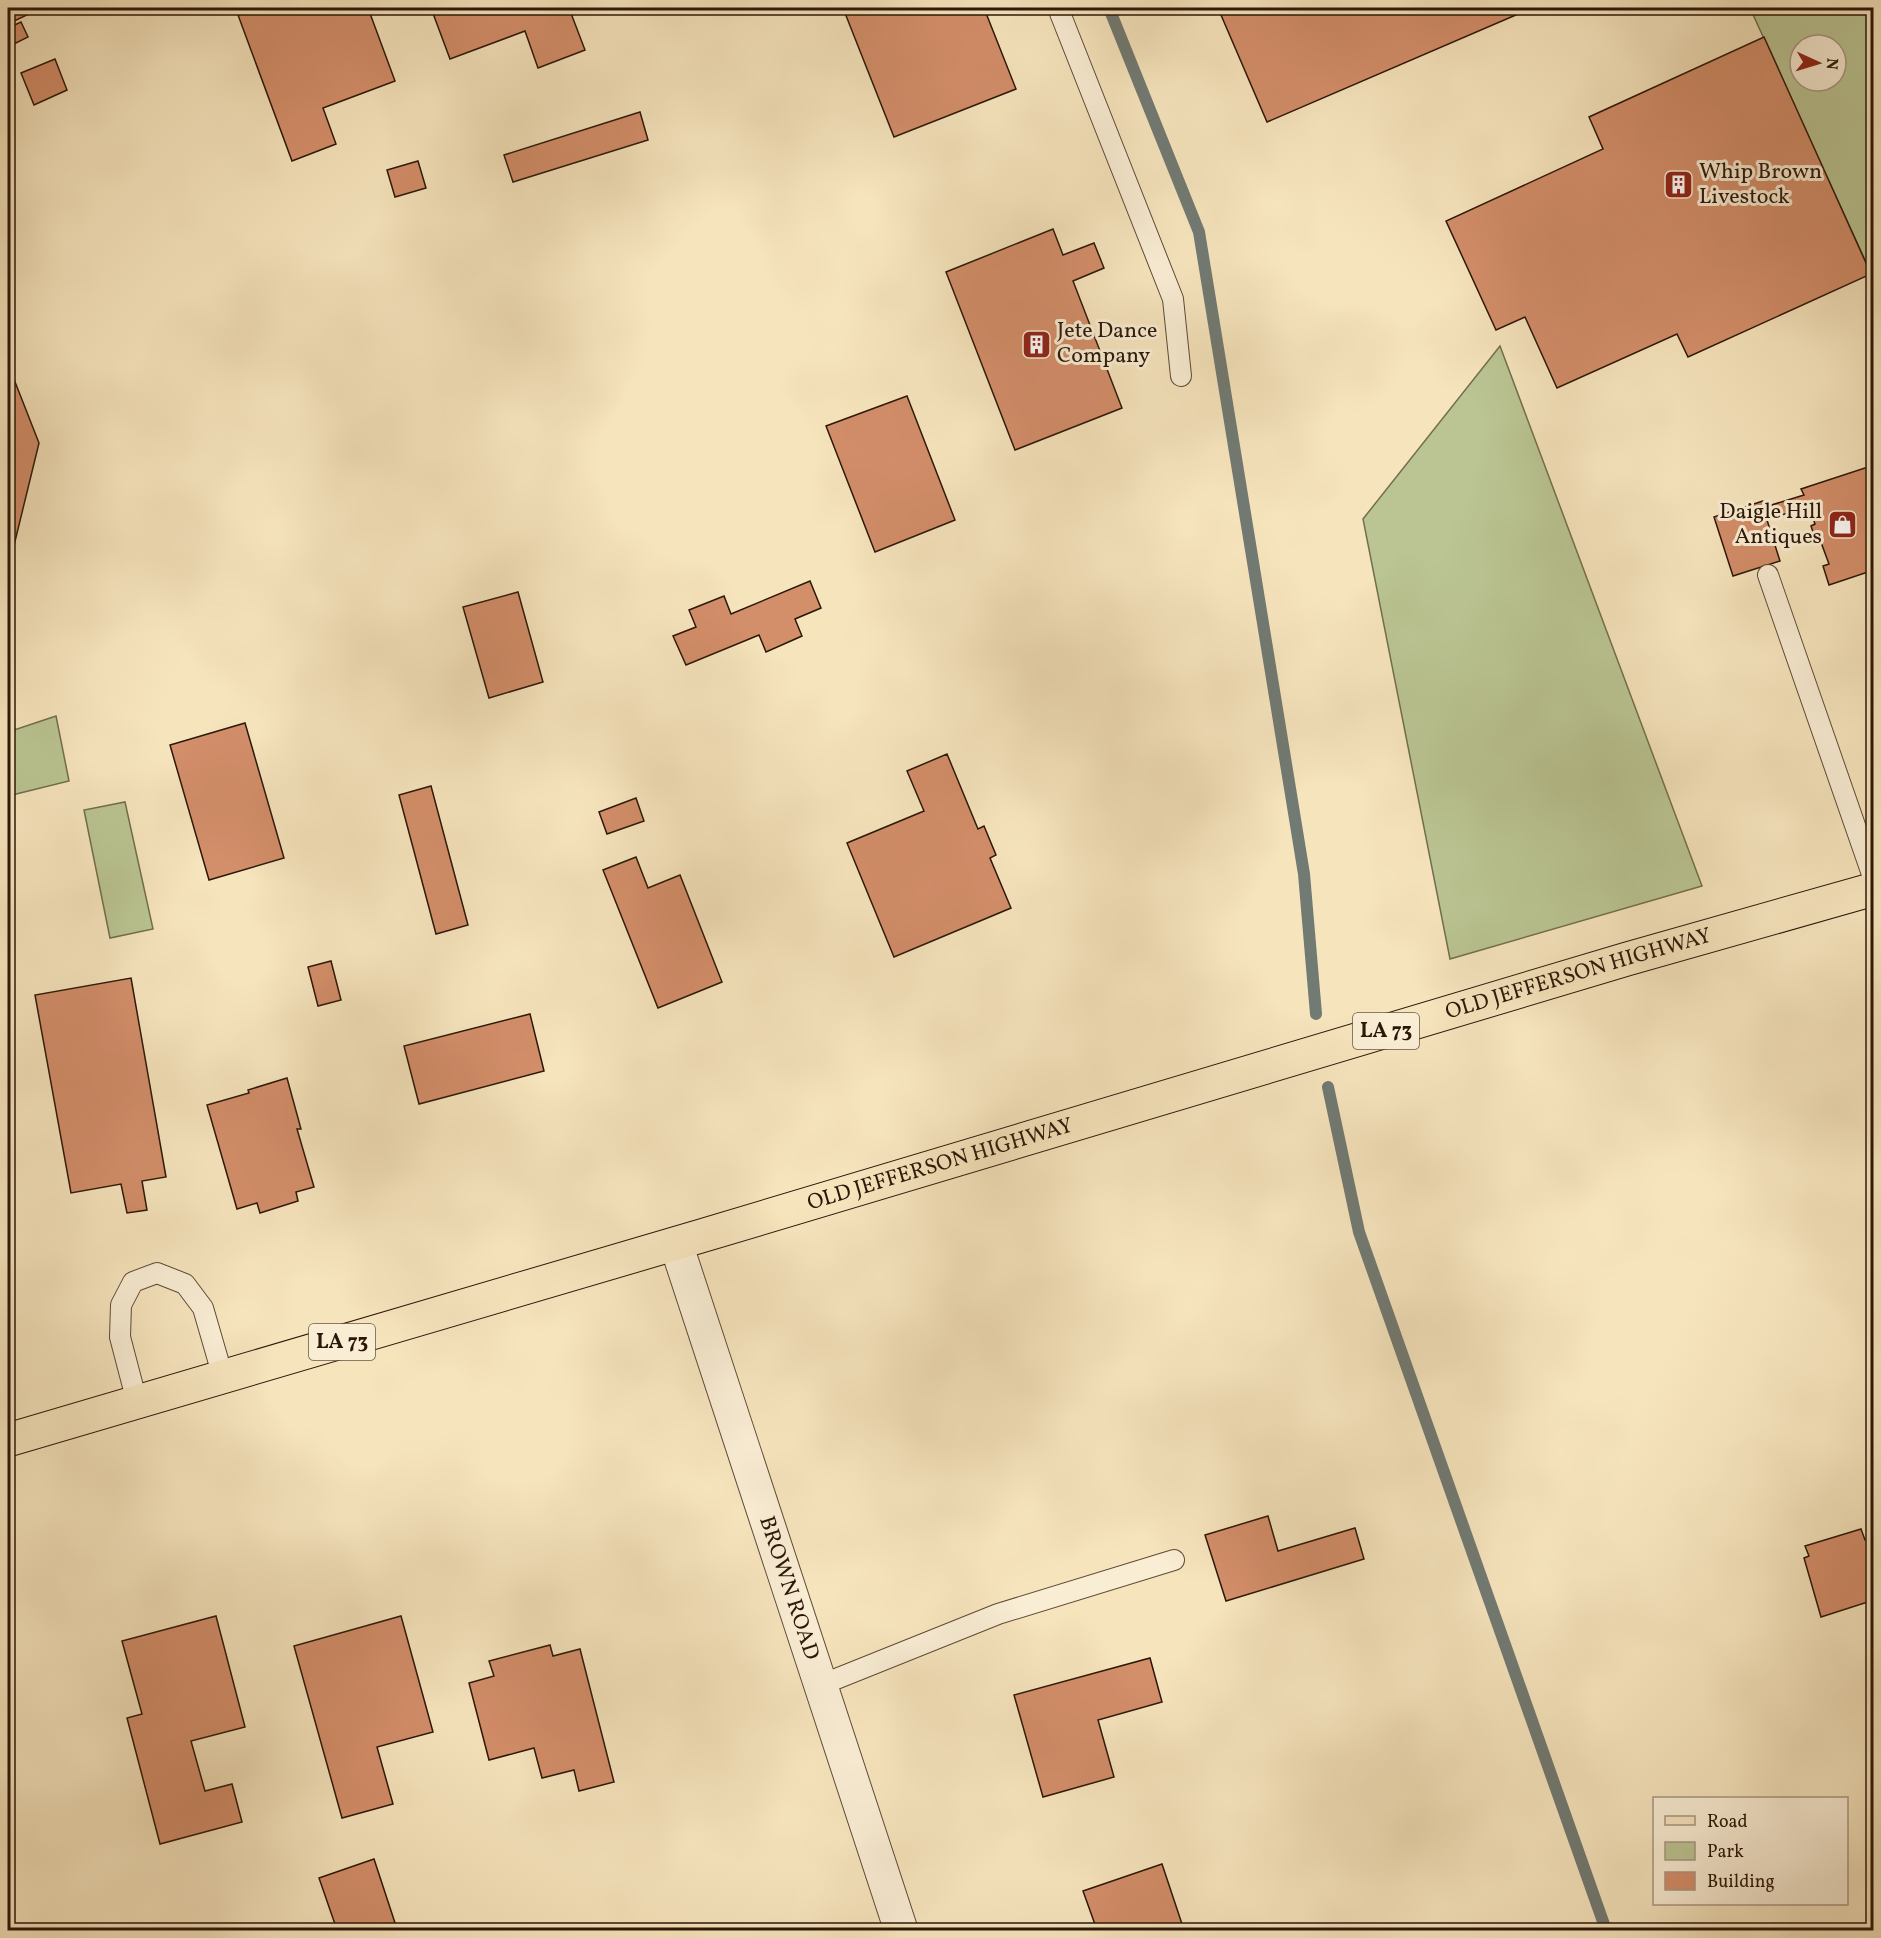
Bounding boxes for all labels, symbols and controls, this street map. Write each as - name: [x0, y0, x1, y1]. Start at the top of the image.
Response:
- north arrow: [1788, 33, 1848, 93]
- text: N: [1820, 57, 1842, 71]
- place label: Whip Brown Livestock: [1699, 157, 1822, 213]
- building icon: Whip Brown Livestock: [1662, 169, 1694, 201]
- place label: Jete Dance Company: [1057, 316, 1157, 372]
- building icon: Jete Dance Company: [1020, 328, 1052, 360]
- place label: Daigle Hill Antiques: [1719, 497, 1822, 553]
- shop icon: Daigle Hill Antiques: [1827, 509, 1859, 541]
- street label: OLD JEFFERSON HIGHWAY: [1442, 920, 1715, 1028]
- road number: LA 73: [1353, 1013, 1419, 1049]
- street label: OLD JEFFERSON HIGHWAY: [804, 1110, 1077, 1219]
- road number: LA 73: [309, 1324, 375, 1360]
- street label: BROWN ROAD: [751, 1512, 827, 1664]
- legend: [1653, 1797, 1848, 1905]
- text: Road: [1707, 1810, 1748, 1835]
- text: Park: [1707, 1840, 1744, 1865]
- text: Building: [1707, 1870, 1775, 1895]

